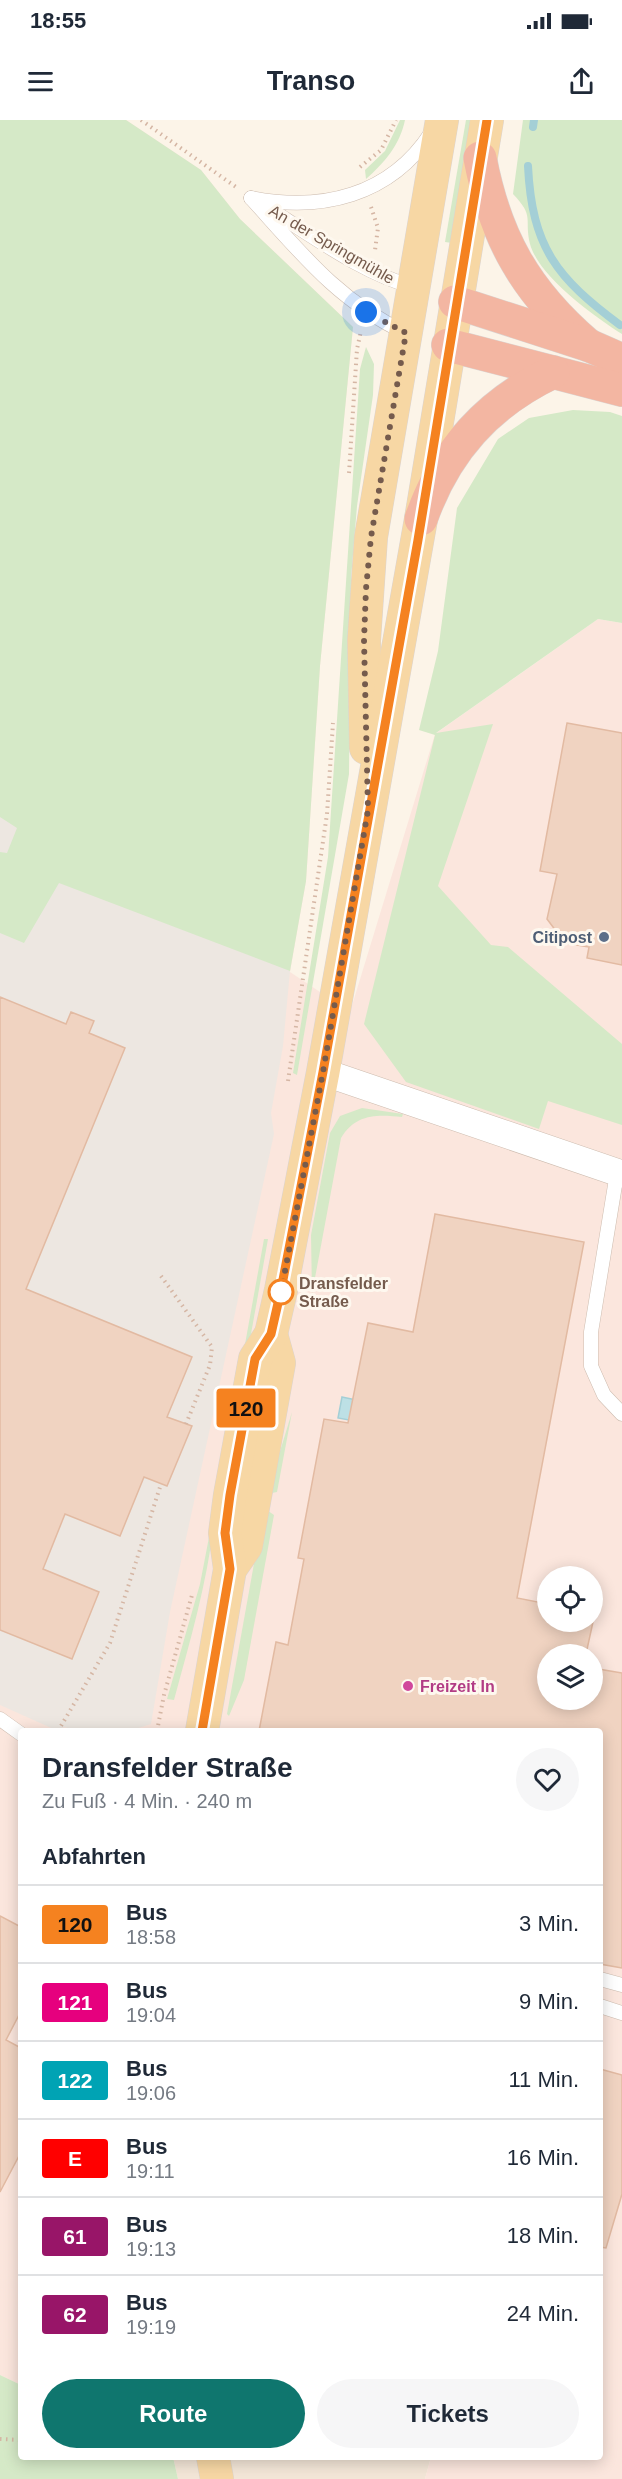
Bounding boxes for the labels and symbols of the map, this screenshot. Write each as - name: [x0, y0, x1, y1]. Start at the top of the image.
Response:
- street label: An der Springmühle: [266, 202, 397, 287]
- your location: [351, 297, 381, 327]
- place label: Citipost: [532, 929, 593, 946]
- marker: Citipost: [597, 930, 611, 944]
- place label: Dransfelder Straße: [299, 1275, 388, 1310]
- marker: Dransfelder Straße: [268, 1279, 294, 1305]
- line badge: 120: [212, 1388, 280, 1428]
- place label: Freizeit In: [420, 1678, 495, 1695]
- marker: Freizeit In: [401, 1679, 415, 1693]

